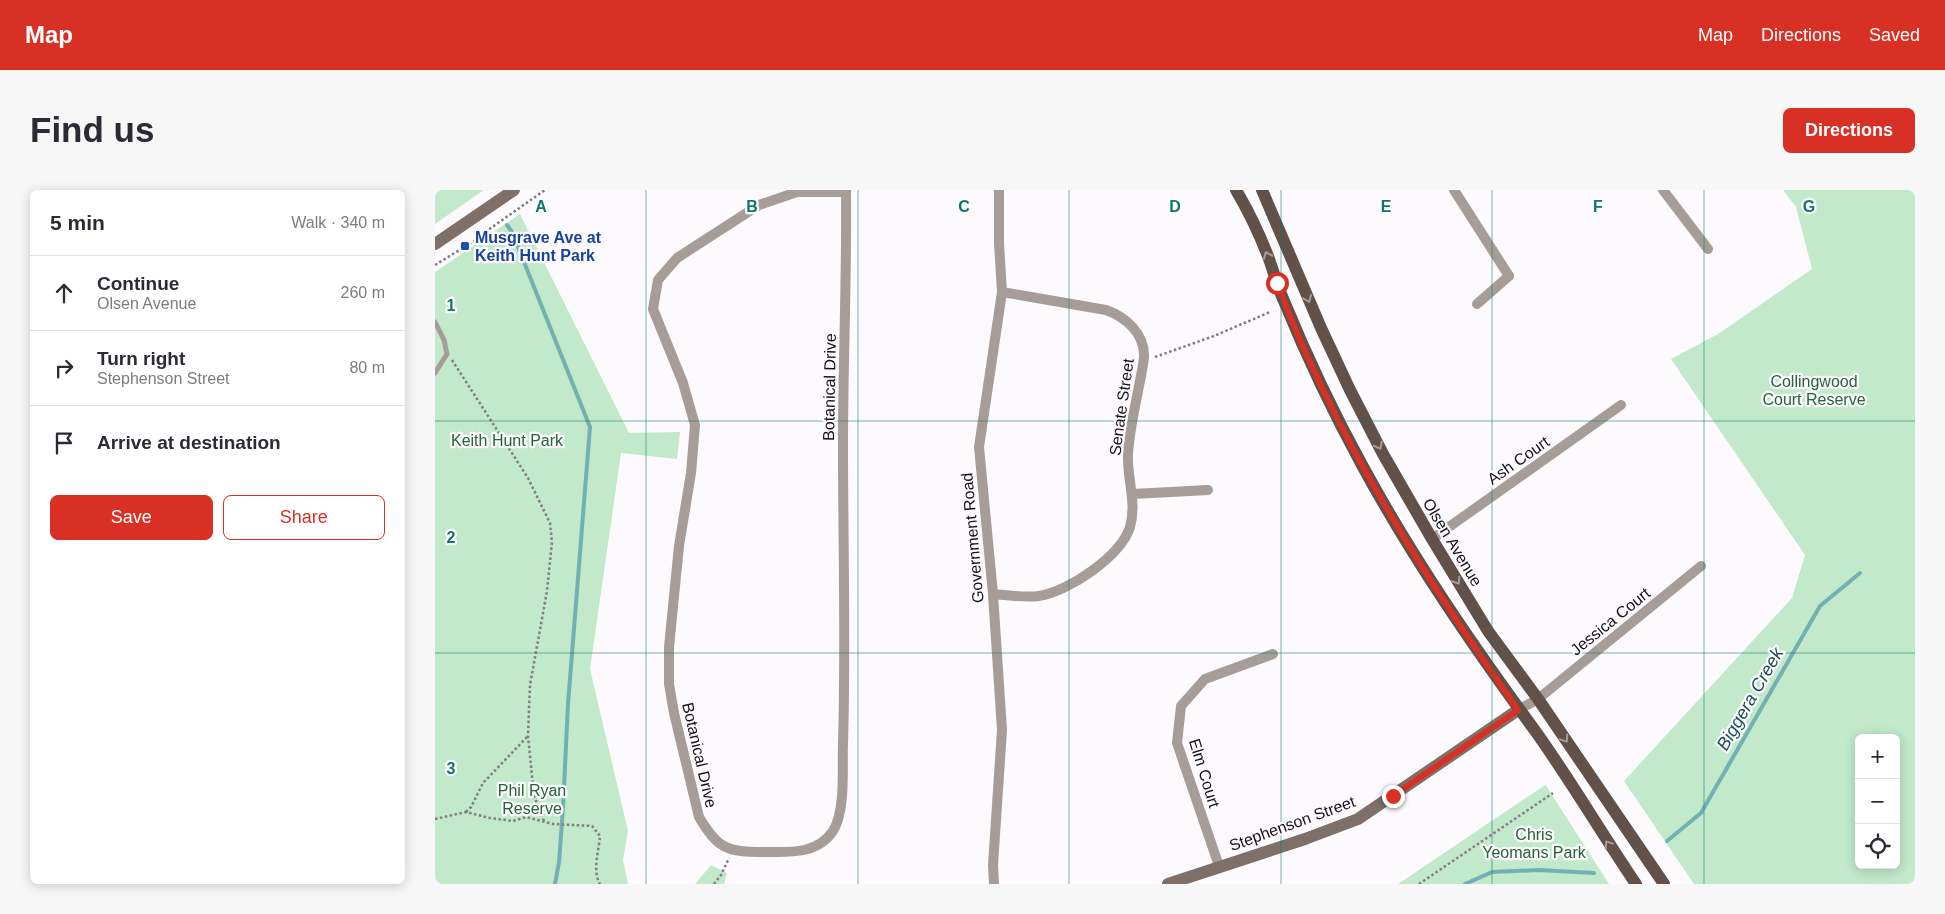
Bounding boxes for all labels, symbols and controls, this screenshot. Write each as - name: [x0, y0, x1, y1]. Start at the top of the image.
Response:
- text: Map: [25, 21, 73, 48]
- text: Map: [1698, 25, 1733, 45]
- text: Directions: [1761, 25, 1841, 45]
- text: Saved: [1869, 25, 1920, 45]
- button: Directions: [1783, 108, 1915, 153]
- text: Find us: [30, 110, 154, 149]
- text: A: [535, 198, 547, 215]
- text: B: [746, 198, 758, 215]
- text: C: [958, 198, 970, 215]
- text: D: [1169, 198, 1181, 215]
- text: E: [1381, 198, 1392, 215]
- text: F: [1593, 198, 1603, 215]
- text: G: [1803, 198, 1815, 215]
- text: 5 min: [50, 211, 105, 234]
- text: Walk · 340 m: [291, 214, 385, 231]
- place label: Musgrave Ave at Keith Hunt Park: [475, 229, 602, 264]
- marker: Musgrave Ave at Keith Hunt Park: [459, 240, 471, 252]
- one-way arrow: [1263, 252, 1273, 260]
- route start: [1266, 272, 1289, 295]
- text: Continue: [97, 273, 179, 294]
- icon: ahead: [50, 279, 78, 307]
- text: 260 m: [341, 284, 385, 301]
- one-way arrow: [1302, 294, 1313, 303]
- text: Olsen Avenue: [97, 295, 196, 312]
- text: 1: [447, 297, 456, 314]
- street label: Botanical Drive: [820, 333, 839, 441]
- text: Turn right: [97, 348, 185, 369]
- icon: right: [50, 354, 78, 382]
- street label: Senate Street: [1106, 357, 1137, 457]
- text: 80 m: [349, 359, 385, 376]
- text: Stephenson Street: [97, 370, 230, 387]
- park label: Collingwood Court Reserve: [1762, 373, 1866, 408]
- icon: arrive: [50, 429, 78, 457]
- text: Arrive at destination: [97, 432, 281, 453]
- park label: Keith Hunt Park: [451, 432, 564, 449]
- street label: Ash Court: [1484, 433, 1553, 488]
- one-way arrow: [1373, 440, 1383, 449]
- street label: Government Road: [958, 472, 987, 604]
- button: Save: [50, 495, 213, 540]
- button: Share: [223, 495, 385, 540]
- street label: Olsen Avenue: [1420, 495, 1485, 589]
- text: 2: [447, 529, 456, 546]
- one-way arrow: [1451, 575, 1461, 584]
- street label: Jessica Court: [1567, 584, 1654, 658]
- water label: Biggera Creek: [1713, 643, 1788, 754]
- street label: Botanical Drive: [679, 701, 720, 810]
- one-way arrow: [1559, 733, 1568, 743]
- map controls: [1855, 734, 1900, 869]
- button: +: [1855, 734, 1900, 779]
- street label: Elm Court: [1186, 737, 1223, 810]
- text: 3: [447, 760, 456, 777]
- button: −: [1855, 779, 1900, 824]
- park label: Phil Ryan Reserve: [498, 782, 566, 817]
- route end: [1382, 785, 1405, 808]
- street label: Stephenson Street: [1227, 793, 1358, 854]
- button: locate: [1855, 824, 1900, 869]
- park label: Chris Yeomans Park: [1482, 826, 1587, 861]
- one-way arrow: [1605, 840, 1614, 849]

